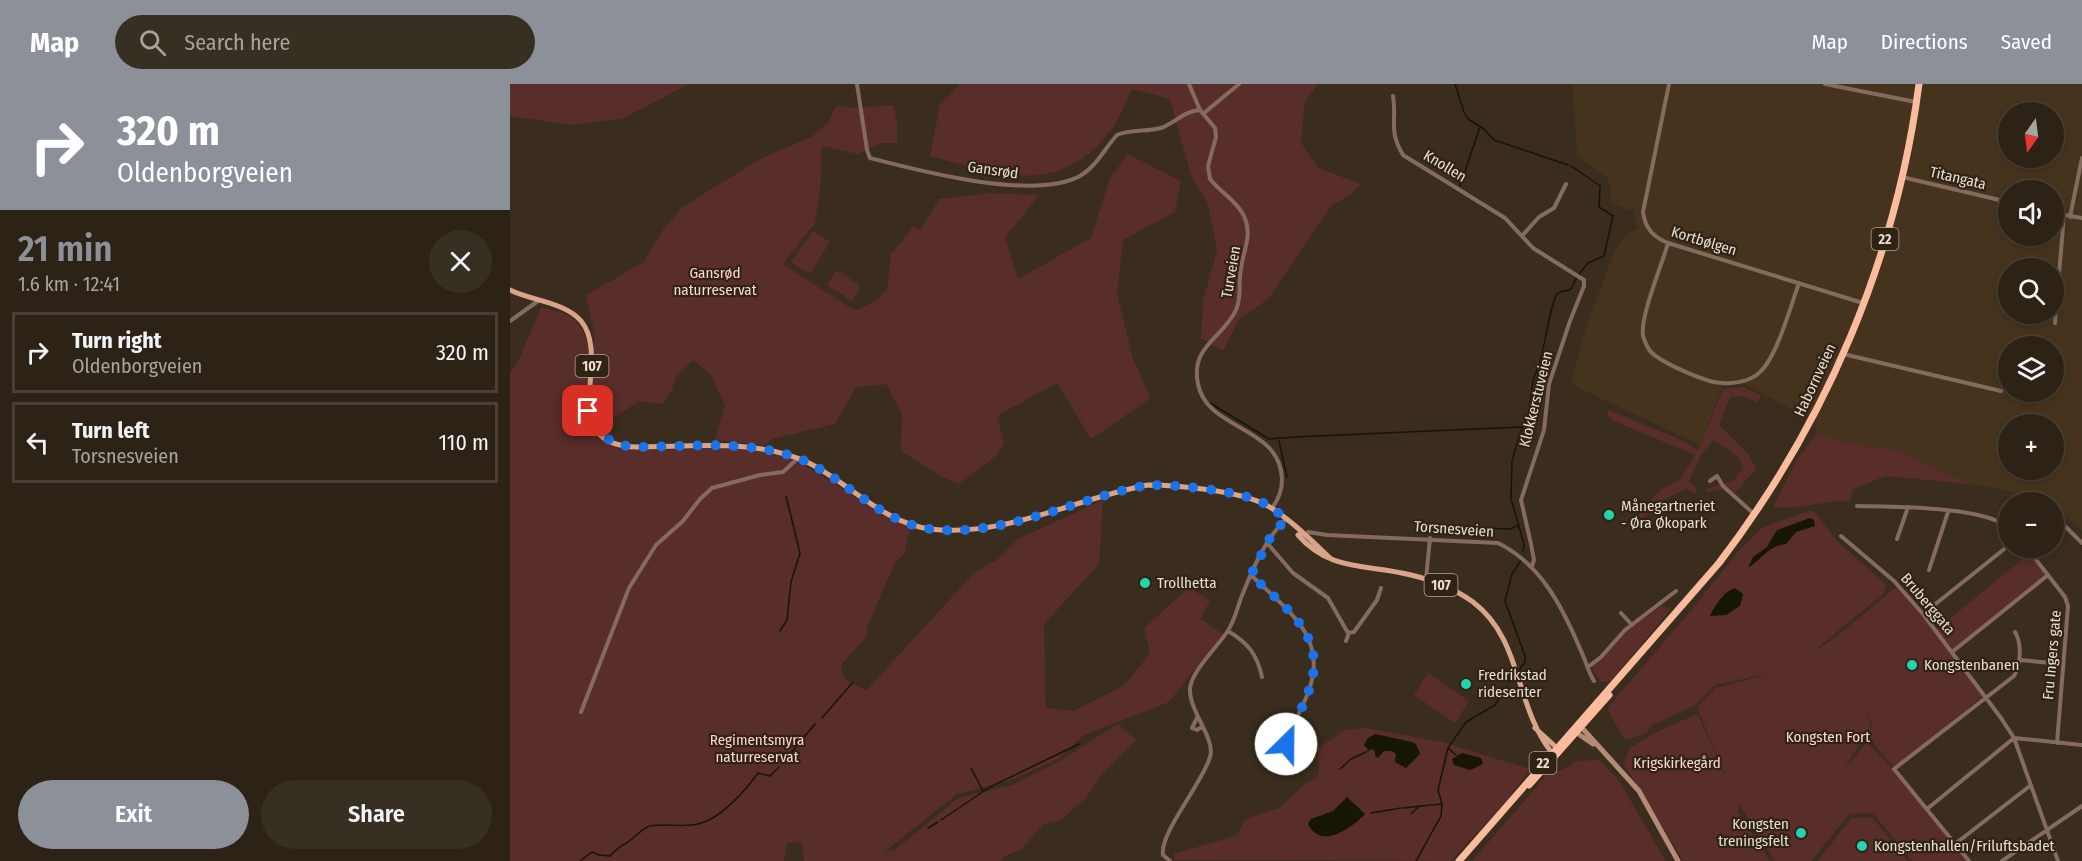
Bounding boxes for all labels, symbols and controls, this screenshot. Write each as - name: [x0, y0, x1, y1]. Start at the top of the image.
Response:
- search box: [115, 15, 535, 69]
- text: Map: [30, 26, 79, 59]
- icon: search: [136, 26, 169, 59]
- text: Search here: [184, 29, 290, 56]
- text: Map: [1811, 29, 1848, 55]
- text: Directions: [1881, 29, 1968, 55]
- text: Saved: [2001, 29, 2052, 55]
- north arrow: [1998, 102, 2064, 168]
- map controls: [1998, 102, 2064, 558]
- text: 320 m: [117, 106, 220, 156]
- icon: right: [18, 108, 96, 186]
- street label: Knollen: [1420, 146, 1470, 186]
- text: Oldenborgveien: [117, 157, 293, 189]
- street label: Gansrød: [966, 158, 1020, 182]
- street label: Titangata: [1928, 163, 1988, 193]
- button: sound: [1998, 180, 2064, 246]
- street label: Kortbølgen: [1669, 222, 1739, 260]
- text: 21 min: [18, 227, 112, 271]
- road number: 22: [1872, 228, 1898, 250]
- button: close: [429, 230, 492, 293]
- street label: Turveien: [1218, 245, 1244, 299]
- button: search: [1998, 258, 2064, 324]
- park label: Gansrød naturreservat: [673, 264, 757, 299]
- text: 1.6 km · 12:41: [18, 272, 120, 296]
- text: Turn right: [72, 327, 161, 354]
- icon: right: [21, 336, 54, 369]
- button: layers: [1998, 336, 2064, 402]
- text: 320 m: [436, 339, 489, 366]
- street label: Habornveien: [1790, 341, 1840, 419]
- street label: Klokkerstuveien: [1515, 349, 1557, 449]
- text: Oldenborgveien: [72, 354, 202, 378]
- road number: 107: [576, 355, 608, 377]
- pin: [562, 385, 613, 436]
- icon: arrive: [571, 394, 604, 427]
- button: +: [1998, 414, 2064, 480]
- text: Turn left: [72, 417, 150, 444]
- icon: left: [21, 426, 54, 459]
- text: 110 m: [439, 429, 489, 456]
- text: Torsnesveien: [72, 444, 179, 468]
- button: −: [1998, 492, 2064, 558]
- place label: Månegartneriet - Øra Økopark: [1621, 497, 1715, 532]
- marker: Månegartneriet - Øra Økopark: [1602, 508, 1616, 522]
- street label: Torsnesveien: [1413, 517, 1495, 541]
- street label: Bruberggata: [1897, 569, 1959, 639]
- place label: Trollhetta: [1157, 574, 1217, 592]
- road number: 107: [1424, 574, 1458, 596]
- marker: Trollhetta: [1138, 576, 1152, 590]
- street label: Fru Ingers gate: [2039, 609, 2065, 701]
- place label: Kongstenbanen: [1924, 656, 2019, 674]
- marker: Kongstenbanen: [1905, 658, 1919, 672]
- place label: Fredrikstad ridesenter: [1478, 666, 1547, 701]
- marker: Fredrikstad ridesenter: [1459, 677, 1473, 691]
- position arrow: [1254, 712, 1318, 776]
- park label: Kongsten Fort: [1786, 728, 1870, 746]
- park label: Regimentsmyra naturreservat: [710, 731, 804, 766]
- road number: 22: [1530, 752, 1556, 774]
- park label: Krigskirkegård: [1633, 754, 1721, 772]
- button: Exit: [18, 780, 249, 849]
- button: Share: [261, 780, 492, 849]
- place label: Kongsten treningsfelt: [1718, 815, 1789, 850]
- marker: Kongsten treningsfelt: [1794, 826, 1808, 840]
- place label: Kongstenhallen/Friluftsbadet: [1874, 837, 2055, 855]
- marker: Kongstenhallen/Friluftsbadet: [1855, 839, 1869, 853]

